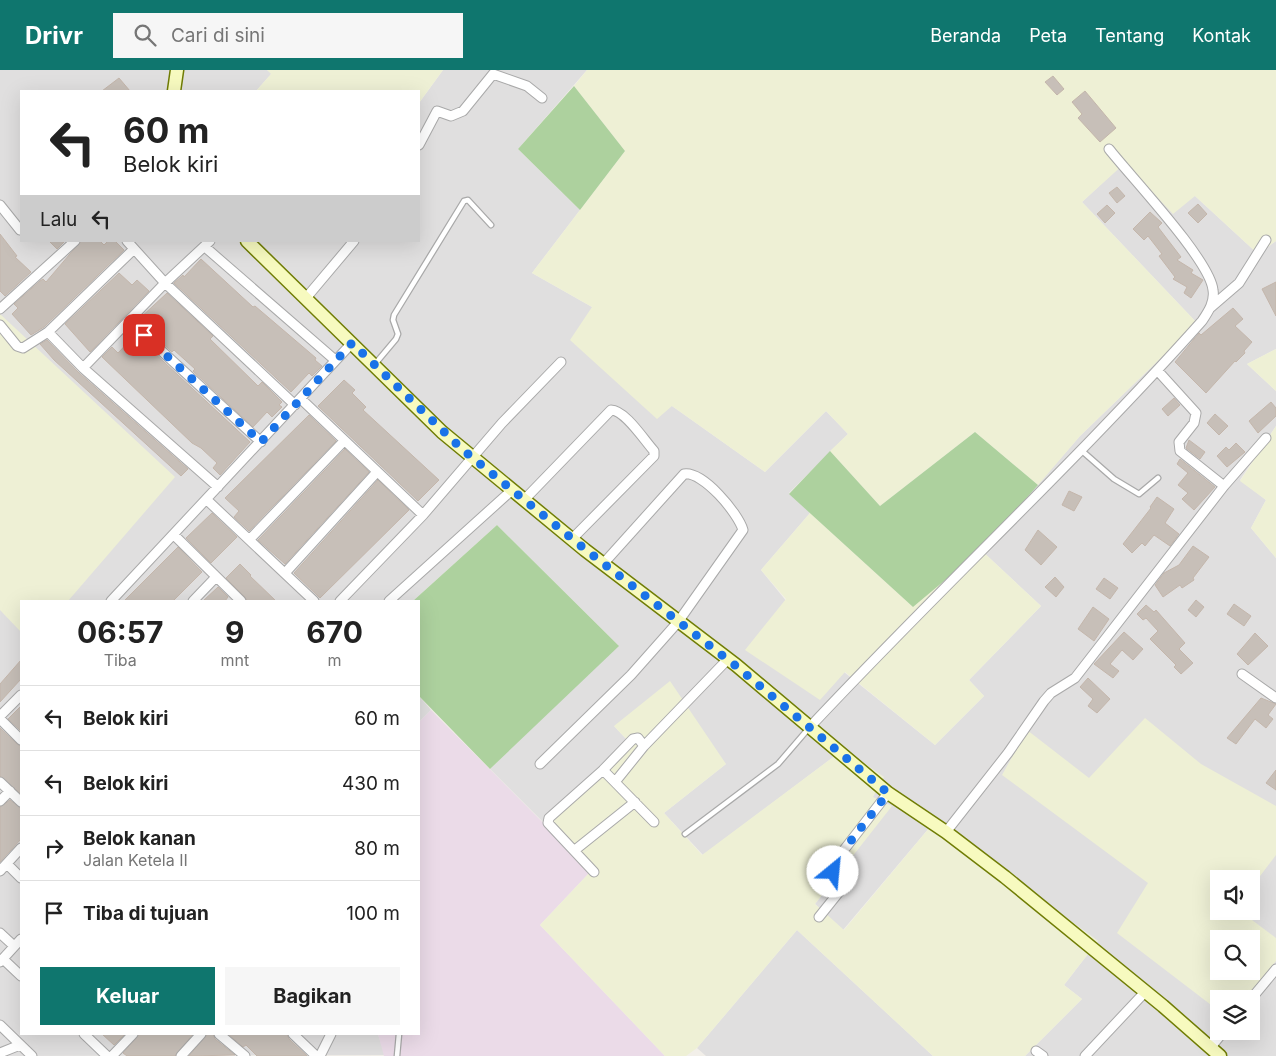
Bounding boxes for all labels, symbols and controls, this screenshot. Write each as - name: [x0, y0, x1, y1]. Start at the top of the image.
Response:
- search box: [113, 13, 463, 58]
- text: Drivr: [25, 21, 83, 50]
- icon: search: [131, 21, 159, 49]
- text: Cari di sini: [171, 24, 265, 47]
- text: Beranda: [930, 25, 1001, 46]
- text: Peta: [1029, 25, 1067, 46]
- text: Tentang: [1095, 25, 1164, 46]
- text: Kontak: [1192, 25, 1251, 46]
- text: 60 m: [123, 109, 210, 151]
- icon: left: [40, 110, 105, 175]
- text: Belok kiri: [123, 151, 218, 177]
- icon: left: [87, 205, 115, 233]
- text: Lalu: [40, 208, 77, 231]
- pin: [123, 314, 165, 356]
- icon: arrive: [130, 321, 158, 349]
- text: 06:57: [77, 614, 163, 650]
- text: 9: [225, 614, 245, 650]
- text: 670: [306, 614, 363, 650]
- text: Tiba: [104, 650, 137, 670]
- text: mnt: [220, 650, 249, 670]
- text: m: [328, 650, 342, 670]
- icon: left: [40, 704, 68, 732]
- text: Belok kiri: [83, 707, 168, 730]
- text: 60 m: [354, 707, 400, 730]
- icon: left: [40, 769, 68, 797]
- text: Belok kiri: [83, 772, 168, 795]
- text: 430 m: [342, 772, 400, 795]
- text: Belok kanan: [83, 827, 196, 850]
- icon: right: [40, 834, 68, 862]
- text: 80 m: [354, 837, 400, 860]
- position arrow: [806, 845, 858, 897]
- text: Jalan Ketela II: [83, 850, 188, 870]
- map controls: [1210, 870, 1260, 1040]
- button: sound: [1210, 870, 1260, 920]
- icon: arrive: [40, 899, 68, 927]
- text: Tiba di tujuan: [83, 902, 209, 925]
- text: 100 m: [346, 902, 400, 925]
- button: search: [1210, 930, 1260, 980]
- button: Keluar: [40, 967, 215, 1025]
- button: Bagikan: [225, 967, 400, 1025]
- button: layers: [1210, 990, 1260, 1040]

